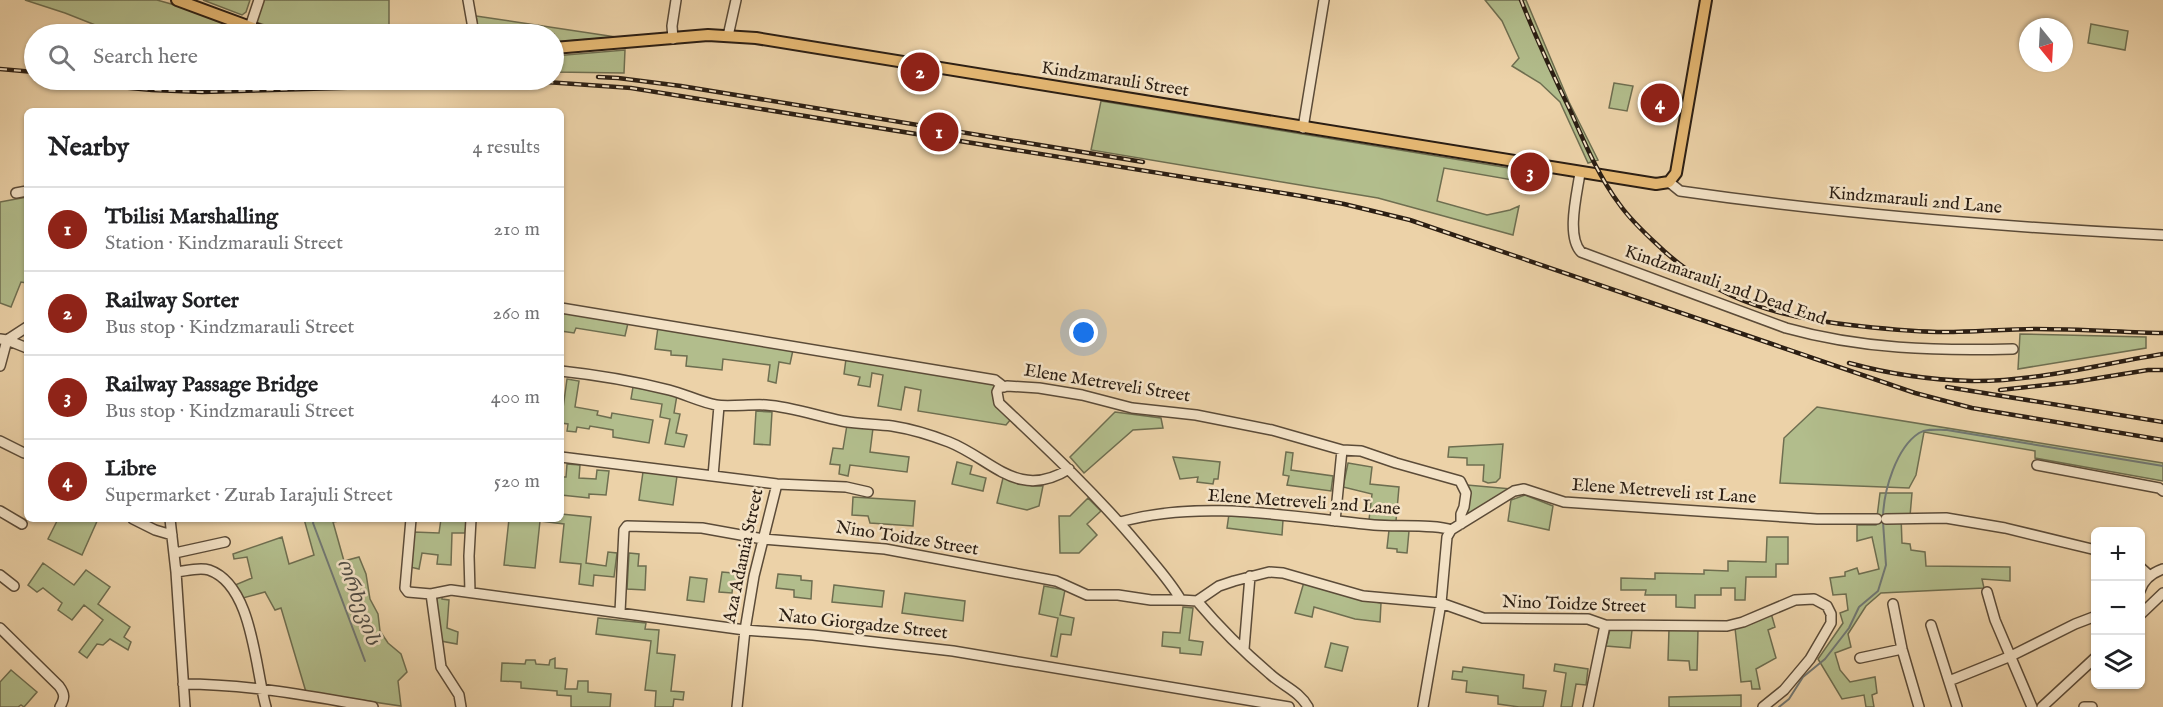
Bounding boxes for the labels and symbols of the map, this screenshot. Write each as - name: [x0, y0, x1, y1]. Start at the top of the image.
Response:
- north arrow: [2019, 18, 2073, 72]
- pin: 2: [900, 50, 940, 94]
- street label: Kindzmarauli Street: [1040, 57, 1190, 103]
- pin: 4: [1640, 80, 1680, 126]
- pin: 1: [920, 110, 958, 154]
- pin: 3: [1510, 150, 1550, 195]
- street label: Kindzmarauli 2nd Lane: [1827, 182, 2003, 220]
- street label: Kindzmarauli 2nd Dead End: [1621, 241, 1829, 331]
- your location: [1069, 318, 1098, 347]
- street label: Elene Metreveli Street: [1022, 360, 1192, 408]
- street label: Elene Metreveli 1st Lane: [1571, 474, 1757, 510]
- street label: Elene Metreveli 2nd Lane: [1207, 485, 1401, 521]
- street label: Aza Adamia Street: [718, 487, 769, 626]
- street label: Nino Toidze Street: [834, 516, 980, 562]
- water label: ორხევის: [331, 555, 385, 649]
- street label: Nino Toidze Street: [1502, 591, 1646, 619]
- street label: Nato Giorgadze Street: [777, 605, 949, 645]

